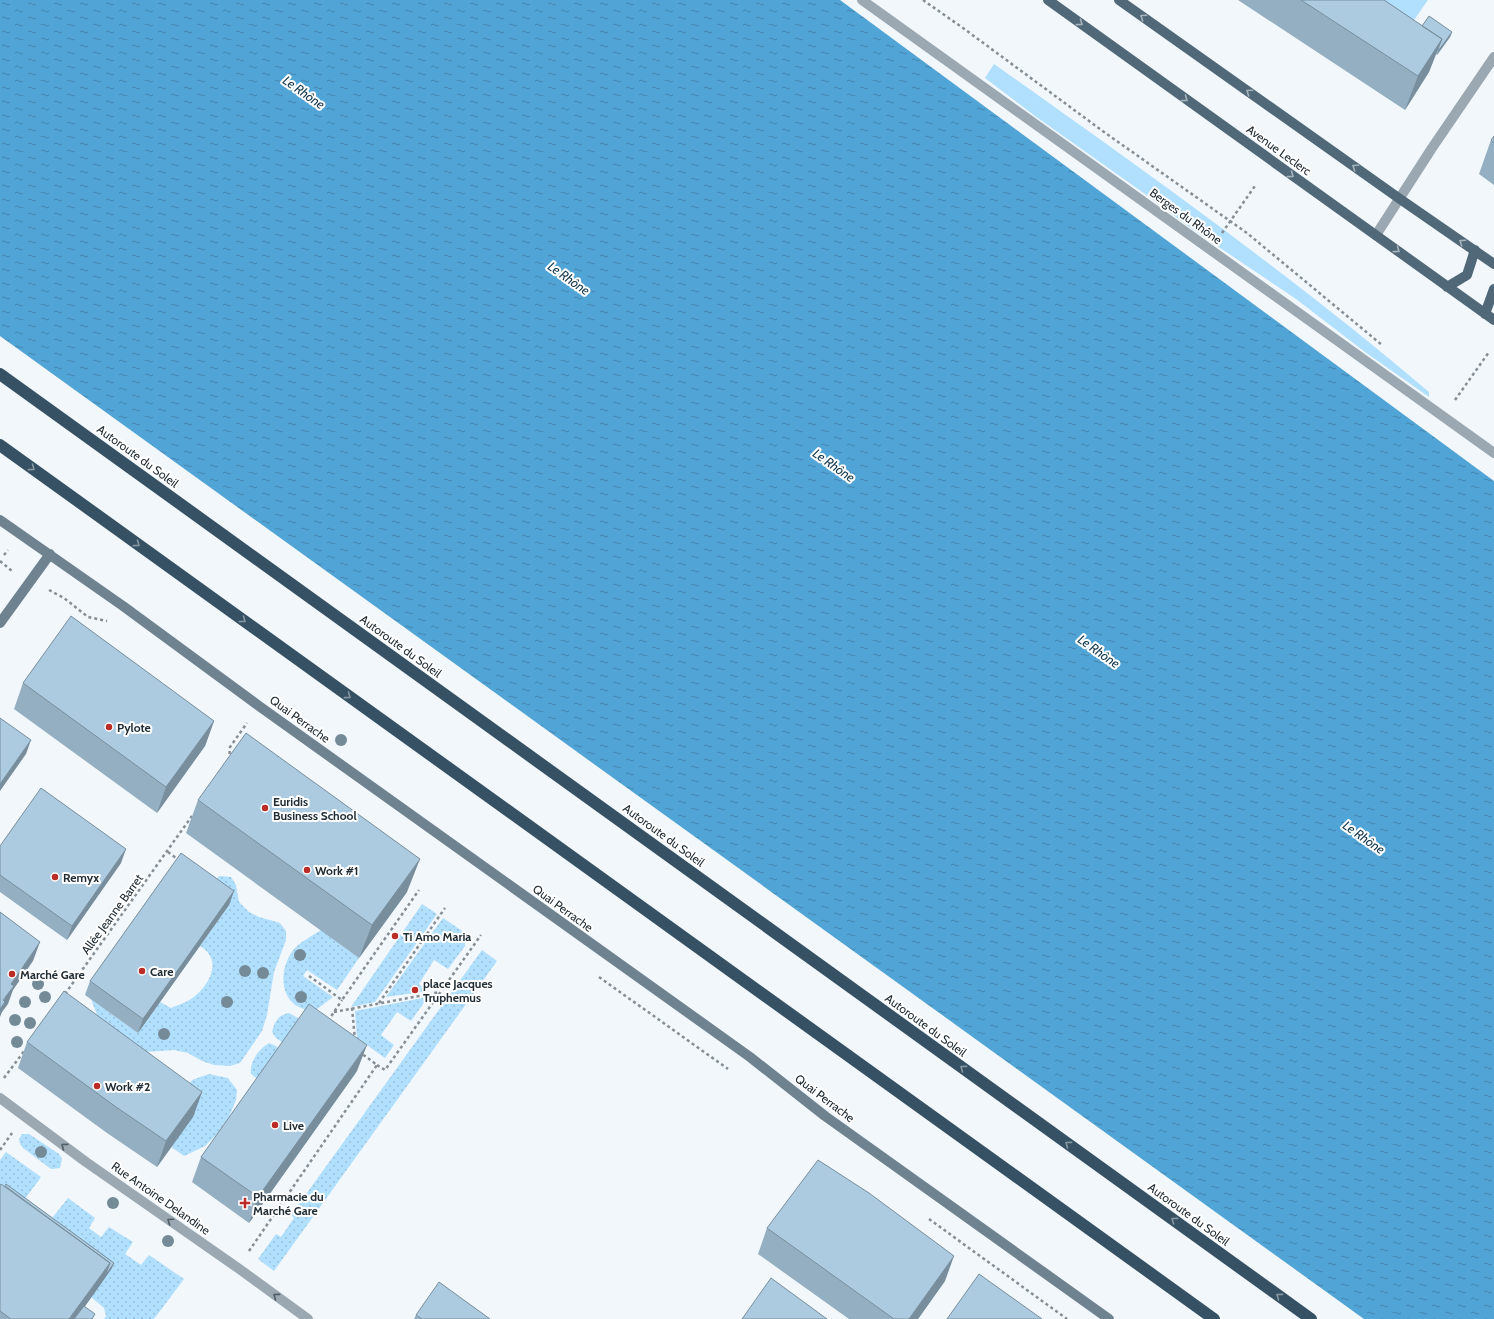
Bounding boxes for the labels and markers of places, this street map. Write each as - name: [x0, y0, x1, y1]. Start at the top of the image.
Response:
- place label: Pylote: [117, 720, 151, 735]
- marker: Pylote: [104, 722, 114, 732]
- place label: Euridis Business School: [273, 794, 357, 823]
- marker: Euridis Business School: [260, 803, 270, 813]
- place label: Work #1: [315, 863, 358, 878]
- marker: Work #1: [302, 865, 312, 875]
- place label: Remyx: [63, 870, 99, 885]
- marker: Remyx: [50, 872, 60, 882]
- place label: Ti Amo Maria: [403, 929, 471, 944]
- marker: Ti Amo Maria: [390, 931, 400, 941]
- place label: Care: [150, 964, 173, 979]
- marker: Care: [137, 966, 147, 976]
- place label: Marché Gare: [20, 967, 85, 982]
- marker: Marché Gare: [7, 969, 17, 979]
- place label: place Jacques Truphemus: [423, 976, 493, 1005]
- marker: place Jacques Truphemus: [410, 985, 420, 995]
- place label: Work #2: [105, 1079, 150, 1094]
- marker: Work #2: [92, 1081, 102, 1091]
- place label: Live: [283, 1118, 304, 1133]
- marker: Live: [270, 1120, 280, 1130]
- place label: Pharmacie du Marché Gare: [253, 1189, 324, 1218]
- marker: Pharmacie du Marché Gare: [240, 1198, 250, 1208]

